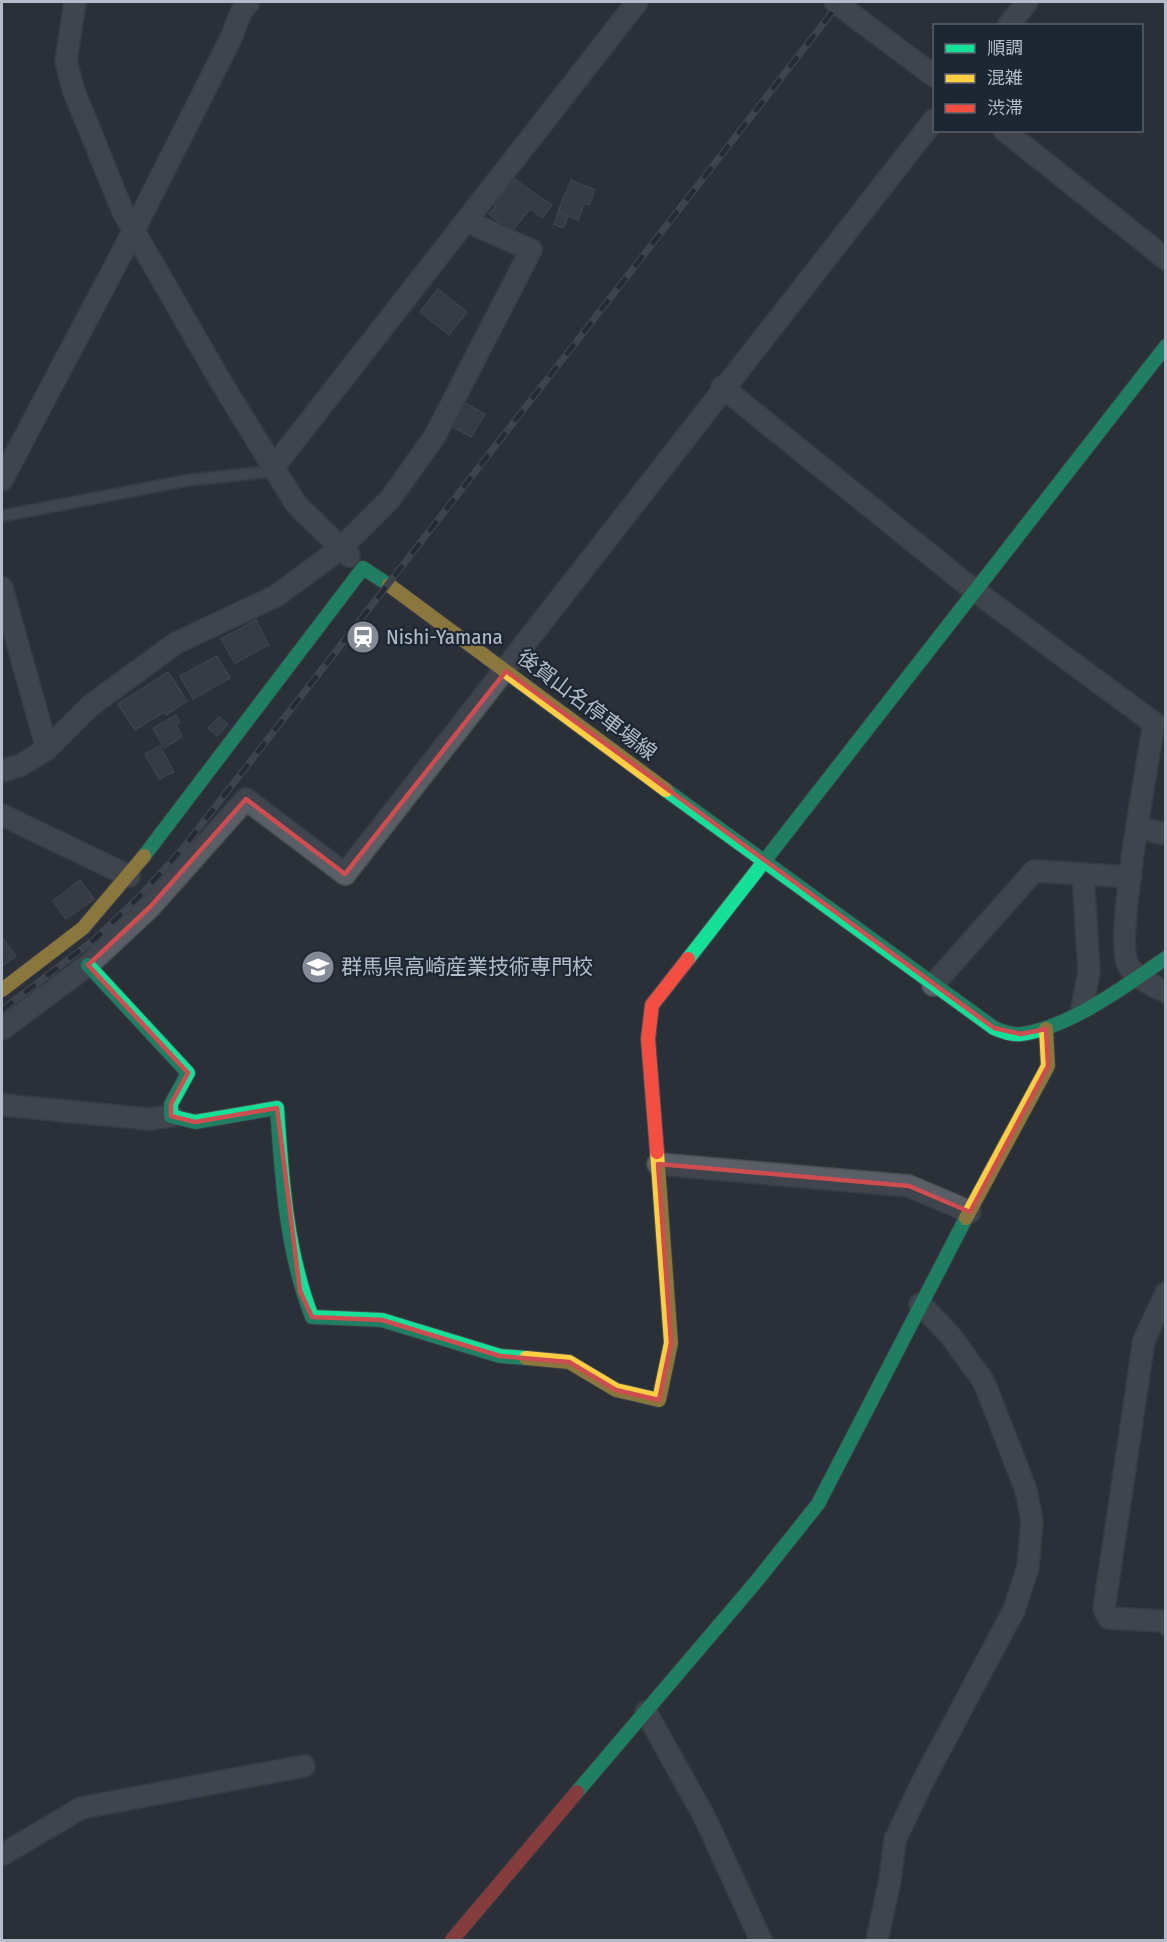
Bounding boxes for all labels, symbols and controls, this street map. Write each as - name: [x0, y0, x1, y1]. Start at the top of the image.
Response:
- legend: [933, 24, 1143, 132]
- text: 順調: [987, 37, 1023, 59]
- text: 混雑: [987, 67, 1023, 89]
- text: 渋滞: [987, 97, 1023, 119]
- station icon: Nishi-Yamana: [345, 619, 381, 655]
- place label: Nishi-Yamana: [386, 624, 503, 650]
- street label: 後賀山名停車場線: [512, 644, 662, 766]
- school or university icon: 群馬県高崎産業技術専門校: [300, 949, 336, 985]
- place label: 群馬県高崎産業技術専門校: [341, 954, 593, 980]

